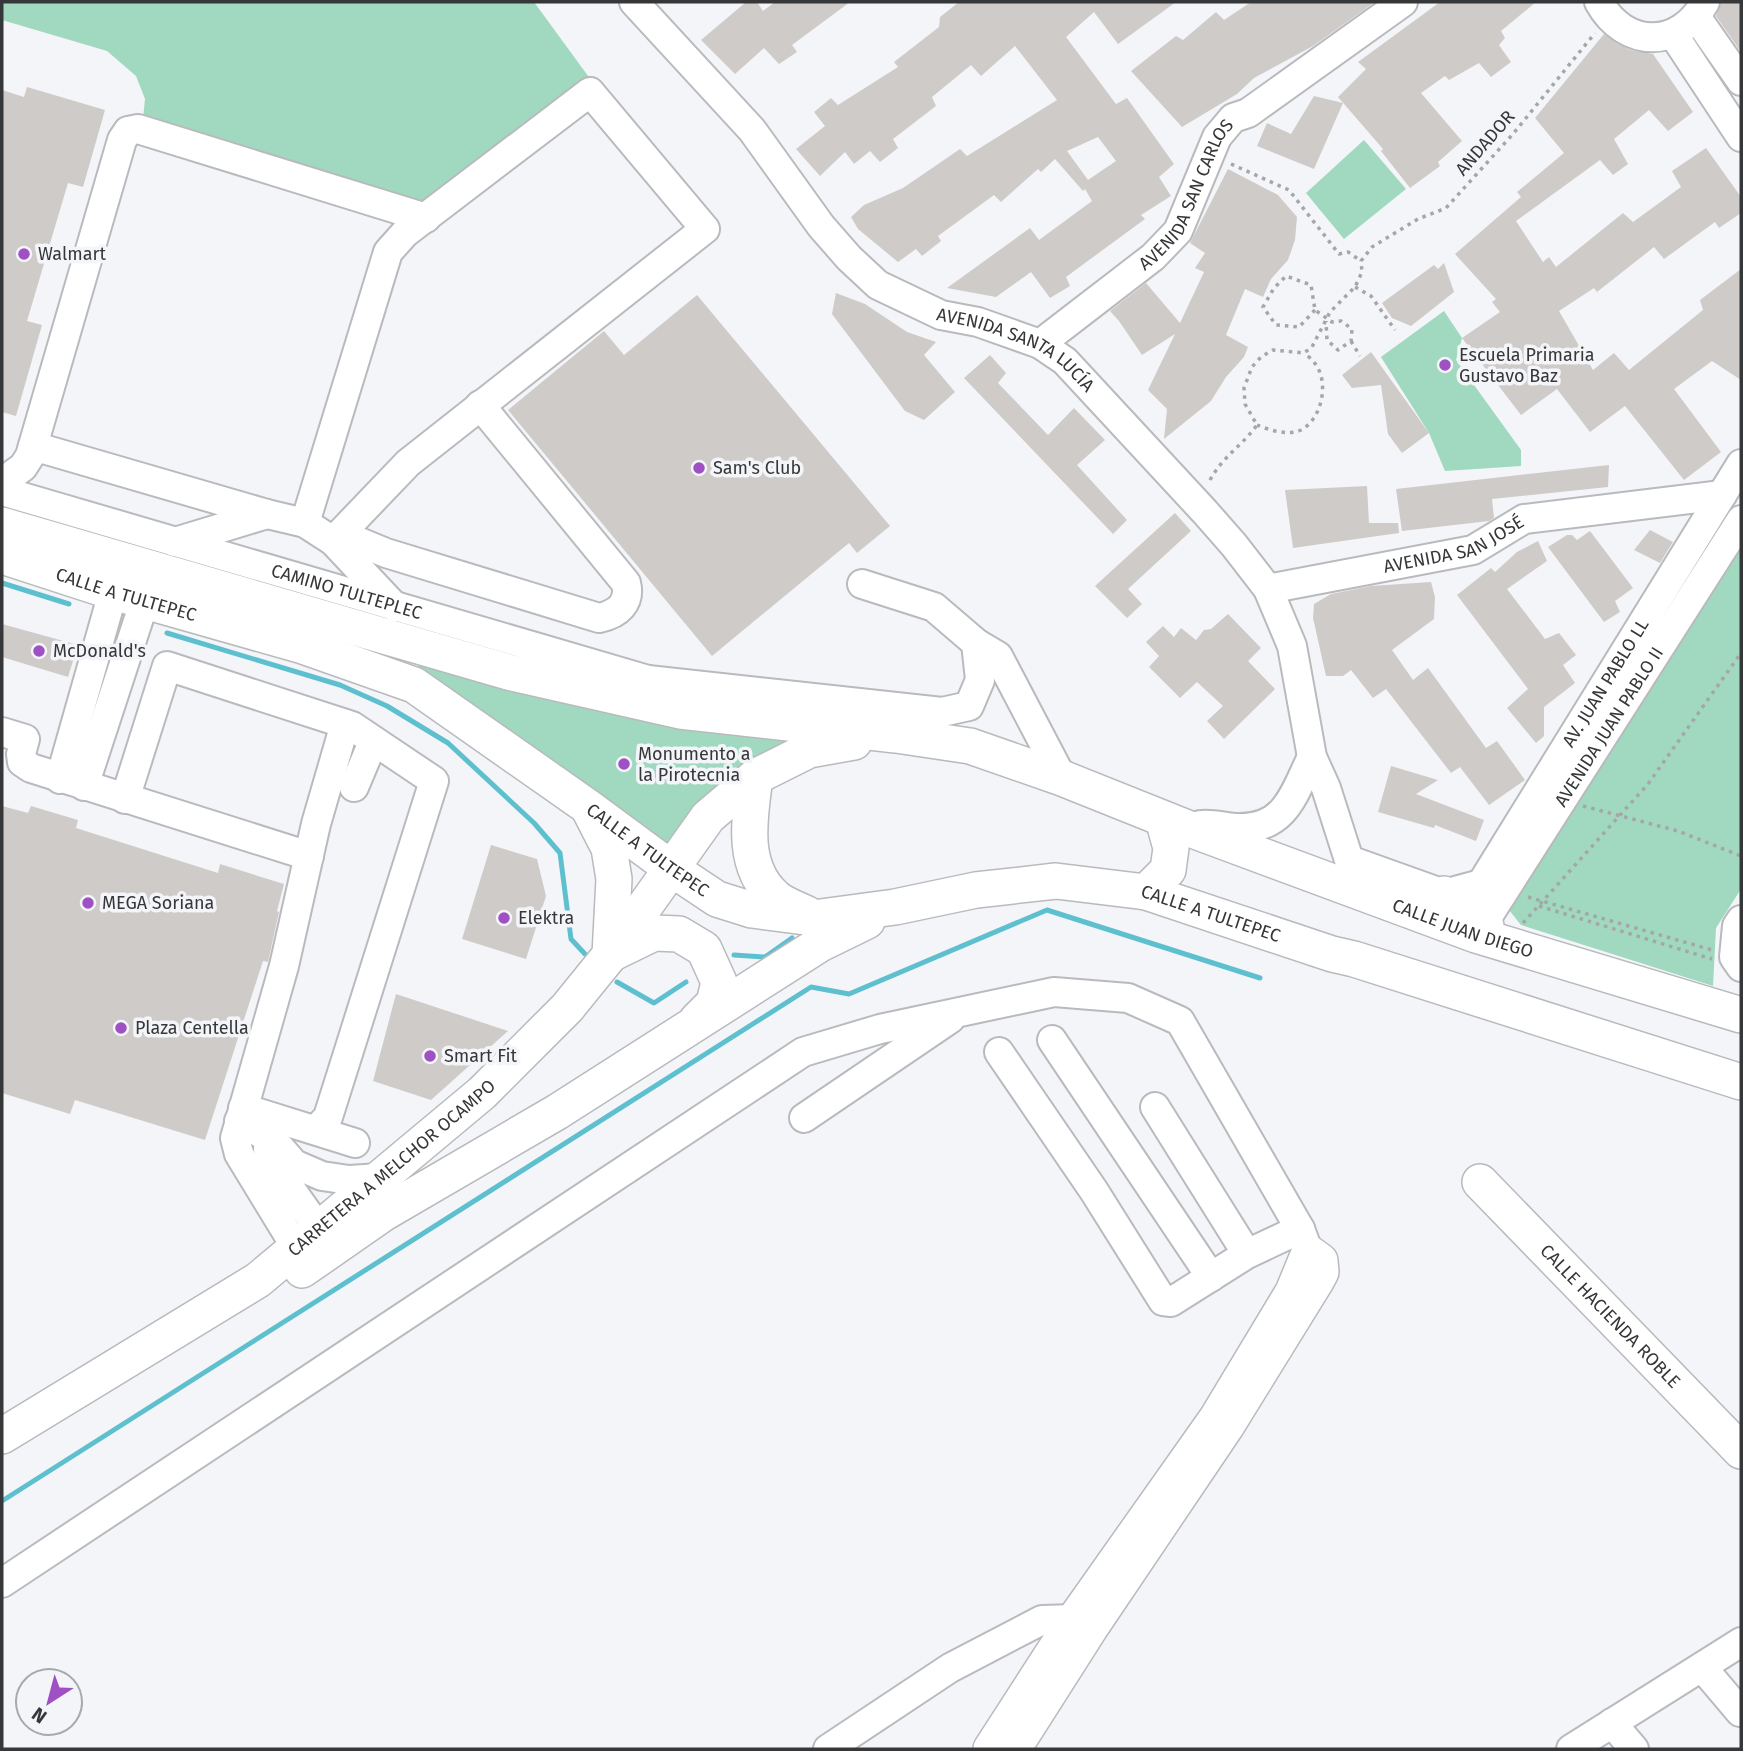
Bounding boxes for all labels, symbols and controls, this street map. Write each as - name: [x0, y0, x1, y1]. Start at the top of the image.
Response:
- street label: ANDADOR: [1451, 106, 1519, 180]
- street label: AVENIDA SAN CARLOS: [1134, 115, 1238, 275]
- place label: Walmart: [38, 243, 106, 265]
- marker: Walmart: [16, 246, 32, 262]
- street label: AVENIDA SANTA LUCÍA: [935, 303, 1099, 397]
- place label: Escuela Primaria Gustavo Baz: [1459, 344, 1595, 387]
- marker: Escuela Primaria Gustavo Baz: [1437, 357, 1453, 373]
- place label: Sam's Club: [713, 457, 801, 479]
- marker: Sam's Club: [691, 460, 707, 476]
- street label: AVENIDA SAN JOSÉ: [1382, 510, 1528, 578]
- street label: CAMINO TULTEPLEC: [269, 559, 424, 624]
- street label: CALLE A TULTEPEC: [53, 563, 199, 626]
- street label: AV. JUAN PABLO LL: [1558, 615, 1654, 751]
- place label: McDonald's: [53, 640, 146, 662]
- marker: McDonald's: [31, 643, 47, 659]
- street label: AVENIDA JUAN PABLO II: [1550, 643, 1668, 811]
- place label: Monumento a la Pirotecnia: [638, 743, 751, 786]
- marker: Monumento a la Pirotecnia: [616, 756, 632, 772]
- street label: CALLE A TULTEPEC: [582, 799, 713, 901]
- street label: CALLE A TULTEPEC: [1138, 880, 1283, 947]
- place label: MEGA Soriana: [102, 892, 214, 914]
- street label: CALLE JUAN DIEGO: [1389, 894, 1536, 963]
- marker: MEGA Soriana: [80, 895, 96, 911]
- place label: Elektra: [518, 907, 574, 929]
- marker: Elektra: [496, 910, 512, 926]
- place label: Plaza Centella: [135, 1017, 249, 1039]
- marker: Plaza Centella: [113, 1020, 129, 1036]
- place label: Smart Fit: [444, 1045, 518, 1067]
- marker: Smart Fit: [422, 1048, 438, 1064]
- street label: CARRETERA A MELCHOR OCAMPO: [283, 1075, 500, 1261]
- street label: CALLE HACIENDA ROBLE: [1536, 1240, 1685, 1393]
- north arrow: [14, 1667, 84, 1737]
- text: N: [27, 1702, 51, 1728]

